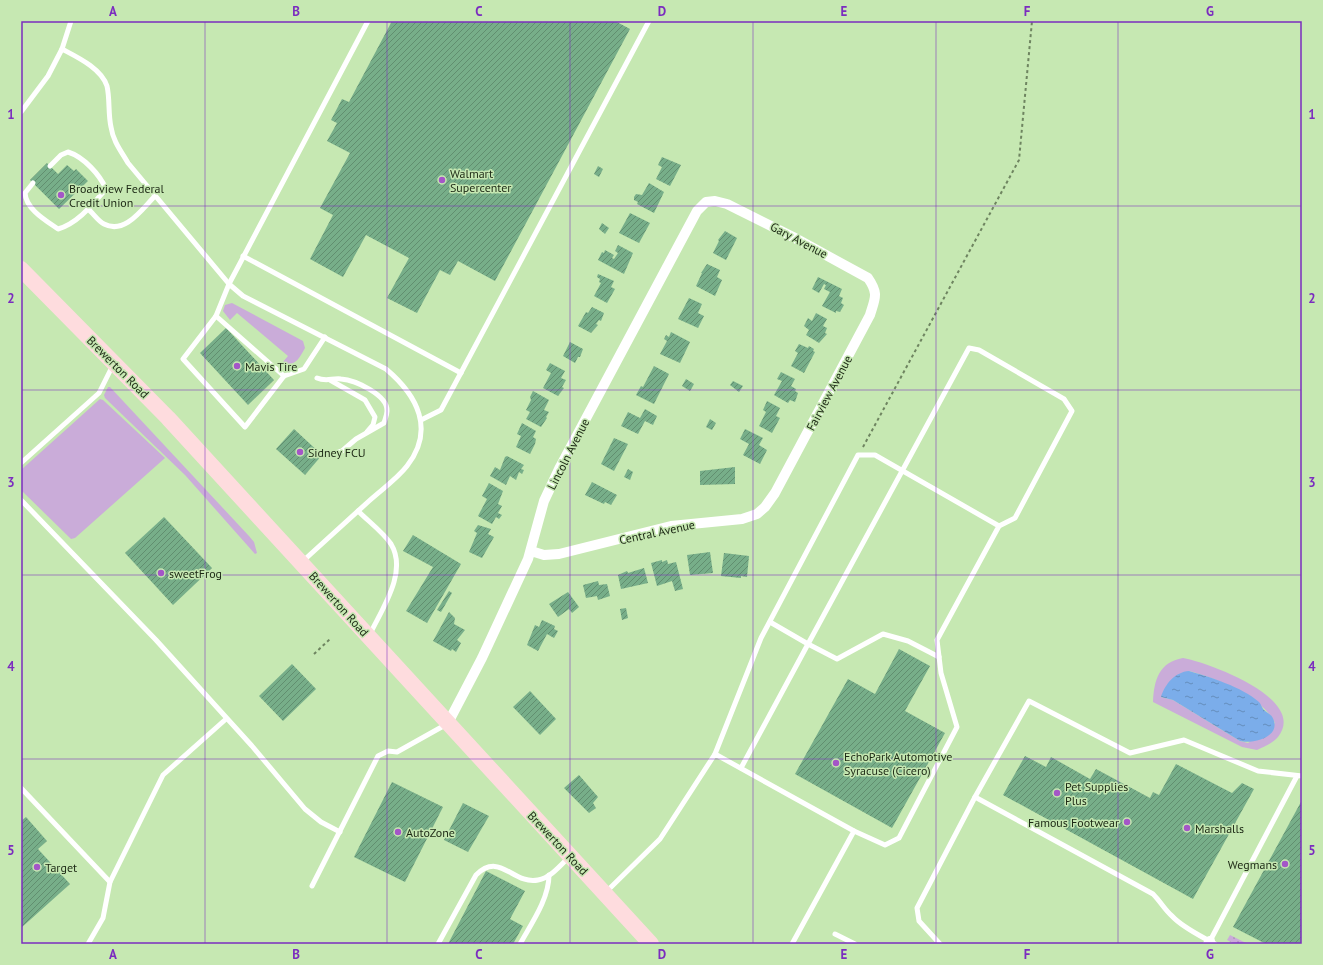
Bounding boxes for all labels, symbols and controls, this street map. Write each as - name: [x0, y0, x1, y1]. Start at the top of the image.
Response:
- text: A: [109, 3, 117, 20]
- text: B: [292, 3, 300, 20]
- text: C: [475, 3, 483, 20]
- text: D: [658, 3, 666, 20]
- text: E: [841, 3, 848, 20]
- text: F: [1024, 3, 1031, 20]
- text: G: [1206, 3, 1214, 20]
- text: 1: [7, 106, 15, 123]
- text: 1: [1308, 106, 1316, 123]
- place label: Walmart Supercenter: [450, 166, 511, 195]
- marker: Walmart Supercenter: [437, 175, 447, 185]
- place label: Broadview Federal Credit Union: [69, 181, 165, 210]
- marker: Broadview Federal Credit Union: [56, 190, 66, 200]
- street label: Gary Avenue: [768, 219, 830, 261]
- text: 2: [7, 290, 15, 307]
- text: 2: [1308, 290, 1316, 307]
- street label: Brewerton Road: [84, 333, 152, 401]
- street label: Fairview Avenue: [803, 353, 855, 433]
- place label: Mavis Tire: [245, 359, 297, 374]
- marker: Mavis Tire: [232, 361, 242, 371]
- street label: Lincoln Avenue: [544, 416, 592, 492]
- place label: Sidney FCU: [308, 445, 366, 460]
- marker: Sidney FCU: [295, 447, 305, 457]
- text: 3: [7, 474, 15, 491]
- text: 3: [1308, 474, 1316, 491]
- street label: Central Avenue: [618, 517, 696, 547]
- place label: sweetFrog: [169, 566, 222, 581]
- marker: sweetFrog: [156, 568, 166, 578]
- street label: Brewerton Road: [306, 569, 372, 639]
- text: 4: [7, 658, 15, 675]
- text: 4: [1308, 658, 1316, 675]
- place label: EchoPark Automotive Syracuse (Cicero): [844, 749, 952, 778]
- marker: EchoPark Automotive Syracuse (Cicero): [831, 758, 841, 768]
- place label: Pet Supplies Plus: [1065, 779, 1128, 808]
- marker: Pet Supplies Plus: [1052, 788, 1062, 798]
- street label: Brewerton Road: [525, 808, 591, 878]
- place label: Famous Footwear: [1028, 815, 1119, 830]
- marker: Famous Footwear: [1122, 817, 1132, 827]
- place label: Marshalls: [1195, 821, 1244, 836]
- marker: Marshalls: [1182, 823, 1192, 833]
- place label: AutoZone: [406, 825, 455, 840]
- marker: AutoZone: [393, 827, 403, 837]
- text: 5: [7, 842, 15, 859]
- text: 5: [1308, 842, 1316, 859]
- place label: Wegmans: [1228, 857, 1277, 872]
- marker: Wegmans: [1280, 859, 1290, 869]
- place label: Target: [45, 860, 77, 875]
- marker: Target: [32, 862, 42, 872]
- text: A: [109, 946, 117, 963]
- text: B: [292, 946, 300, 963]
- text: C: [475, 946, 483, 963]
- text: D: [658, 946, 666, 963]
- text: E: [841, 946, 848, 963]
- text: F: [1024, 946, 1031, 963]
- text: G: [1206, 946, 1214, 963]

